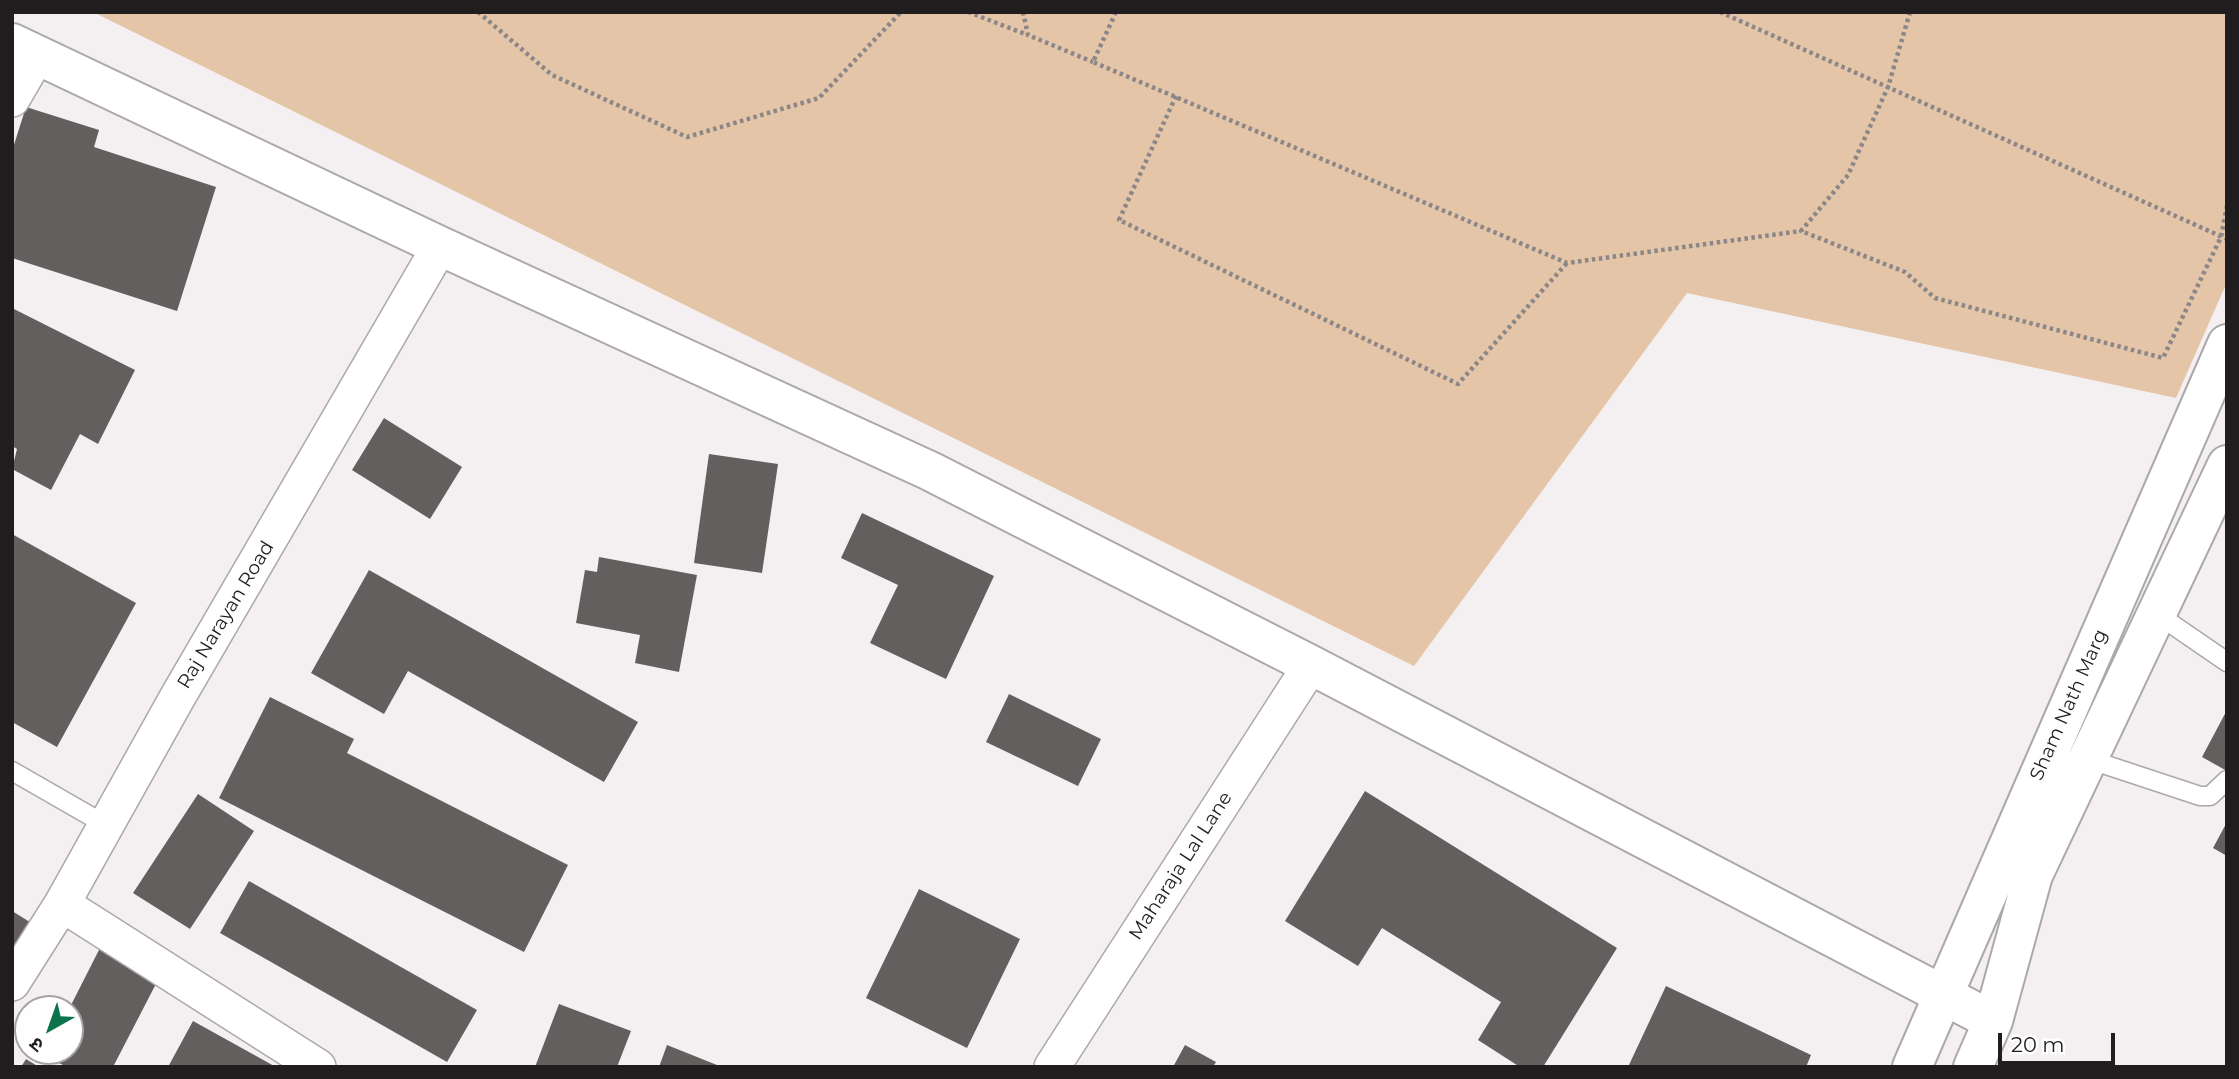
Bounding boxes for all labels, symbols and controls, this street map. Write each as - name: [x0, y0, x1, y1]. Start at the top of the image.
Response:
- street label: Raj Narayan Road: [173, 537, 279, 693]
- street label: Sham Nath Marg: [2025, 626, 2113, 784]
- street label: Maharaja Lal Lane: [1125, 788, 1237, 944]
- north arrow: [14, 995, 84, 1065]
- scale bar: [2001, 1020, 2118, 1064]
- text: 20 m: [2011, 1032, 2065, 1057]
- text: उ: [25, 1033, 48, 1057]

